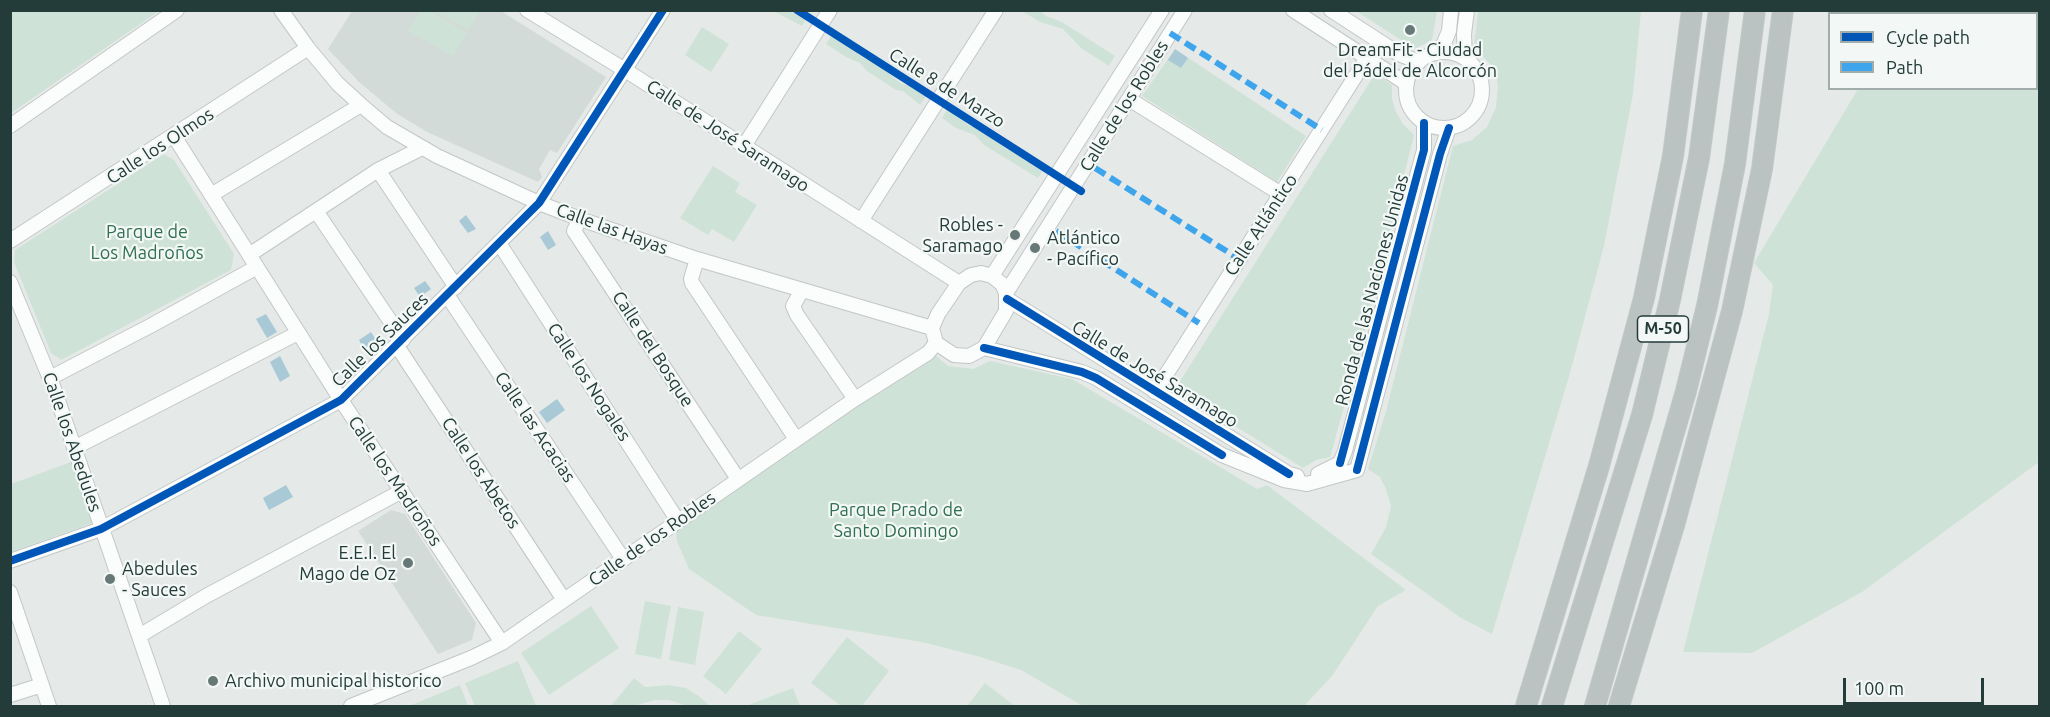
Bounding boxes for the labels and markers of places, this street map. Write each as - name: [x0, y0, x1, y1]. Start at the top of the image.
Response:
- marker: DreamFit - Ciudad del Pádel de Alcorcón: [1403, 23, 1417, 37]
- place label: DreamFit - Ciudad del Pádel de Alcorcón: [1323, 39, 1497, 82]
- place label: Robles - Saramago: [923, 214, 1003, 256]
- place label: Atlántico - Pacífico: [1047, 227, 1120, 270]
- marker: Robles - Saramago: [1008, 228, 1022, 242]
- marker: Atlántico - Pacífico: [1028, 241, 1042, 255]
- place label: E.E.I. El Mago de Oz: [299, 542, 396, 584]
- marker: E.E.I. El Mago de Oz: [401, 556, 415, 570]
- place label: Abedules - Sauces: [122, 558, 197, 600]
- marker: Abedules - Sauces: [103, 572, 117, 586]
- place label: Archivo municipal historico: [225, 670, 442, 692]
- marker: Archivo municipal historico: [206, 674, 220, 688]

